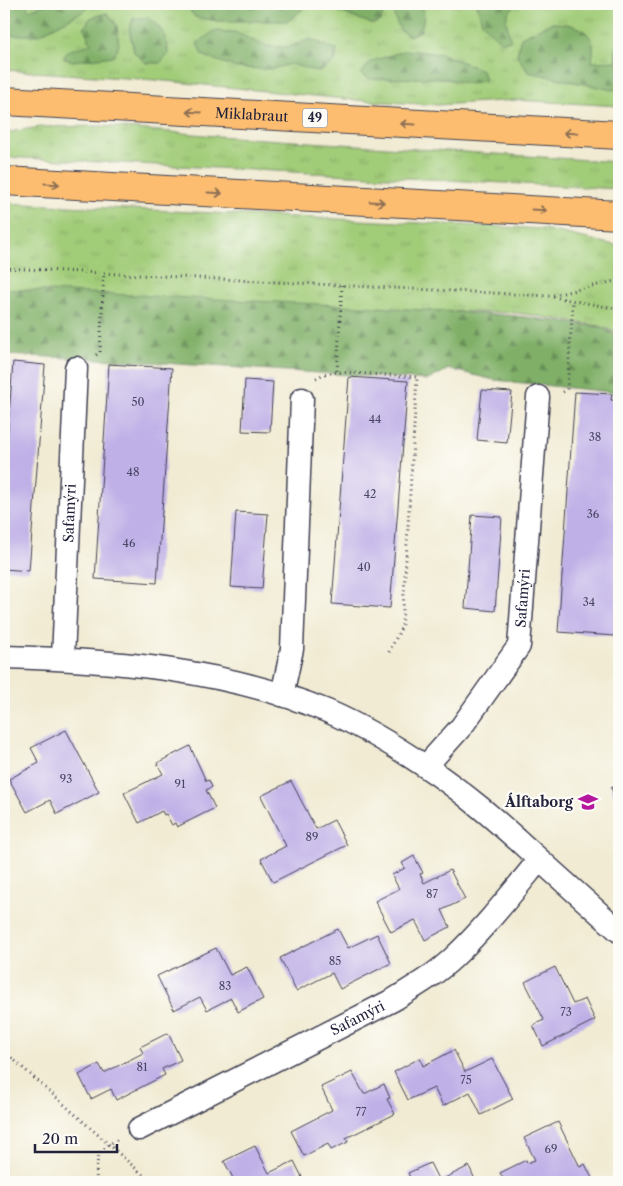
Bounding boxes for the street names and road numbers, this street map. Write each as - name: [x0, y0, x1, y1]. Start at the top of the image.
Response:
- street label: Miklabraut: [215, 104, 289, 126]
- road number: 49: [302, 109, 328, 128]
- street label: Safamýri: [59, 483, 80, 543]
- street label: Safamýri: [511, 568, 534, 628]
- street label: Safamýri: [327, 997, 388, 1039]

